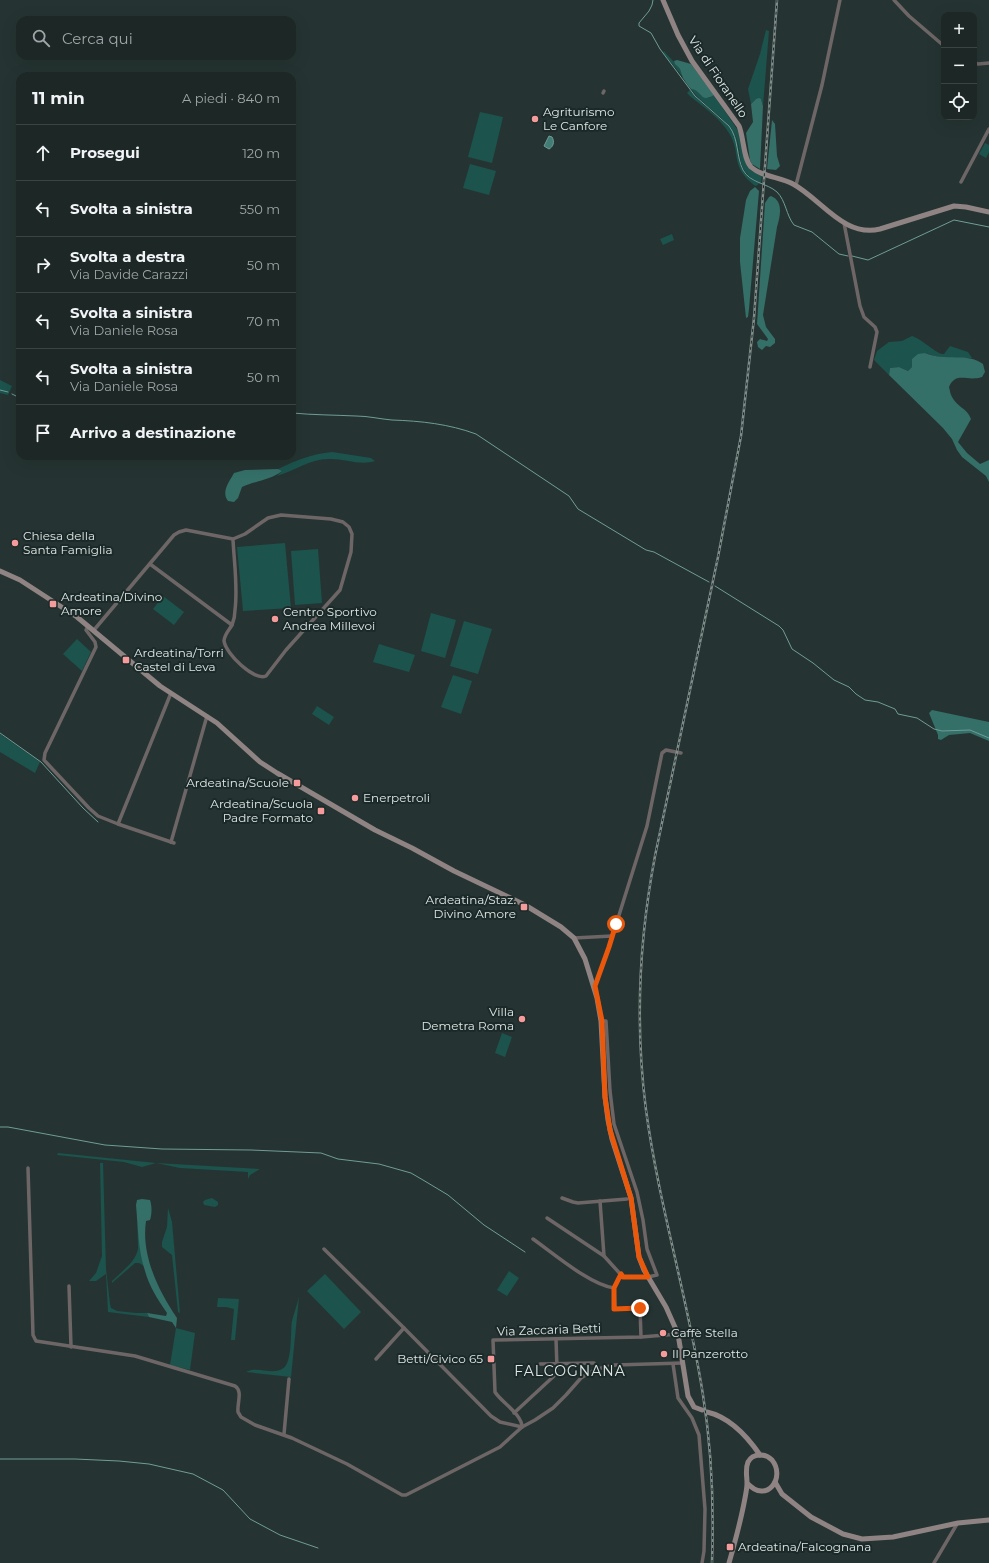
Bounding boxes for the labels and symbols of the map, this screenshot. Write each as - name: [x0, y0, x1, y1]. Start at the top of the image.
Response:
- street label: Via di Fioranello: [686, 33, 751, 120]
- place label: Agriturismo Le Canfore: [543, 104, 615, 133]
- marker: Agriturismo Le Canfore: [530, 114, 540, 124]
- place label: Chiesa della Santa Famiglia: [23, 528, 113, 557]
- marker: Chiesa della Santa Famiglia: [10, 538, 20, 548]
- place label: Ardeatina/Divino Amore: [61, 589, 162, 618]
- marker: Ardeatina/Divino Amore: [48, 599, 58, 609]
- place label: Centro Sportivo Andrea Millevoi: [283, 604, 377, 633]
- marker: Centro Sportivo Andrea Millevoi: [270, 614, 280, 624]
- place label: Ardeatina/Torri Castel di Leva: [134, 645, 224, 674]
- marker: Ardeatina/Torri Castel di Leva: [121, 655, 131, 665]
- place label: Ardeatina/Scuole: [186, 775, 289, 790]
- marker: Ardeatina/Scuole: [292, 778, 302, 788]
- place label: Enerpetroli: [363, 790, 430, 805]
- marker: Enerpetroli: [350, 793, 360, 803]
- place label: Ardeatina/Scuola Padre Formato: [210, 796, 313, 825]
- marker: Ardeatina/Scuola Padre Formato: [316, 806, 326, 816]
- place label: Ardeatina/Staz. Divino Amore: [426, 892, 516, 921]
- marker: Ardeatina/Staz. Divino Amore: [519, 902, 529, 912]
- route start: [607, 915, 625, 933]
- place label: Villa Demetra Roma: [421, 1004, 514, 1033]
- marker: Villa Demetra Roma: [517, 1014, 527, 1024]
- route end: [631, 1299, 649, 1317]
- street label: Via Zaccaria Betti: [497, 1320, 601, 1339]
- place label: Caffè Stella: [671, 1325, 738, 1340]
- marker: Caffè Stella: [658, 1328, 668, 1338]
- place label: Il Panzerotto: [672, 1346, 748, 1361]
- marker: Il Panzerotto: [659, 1349, 669, 1359]
- place label: Betti/Civico 65: [397, 1351, 483, 1366]
- marker: Betti/Civico 65: [486, 1354, 496, 1364]
- district label: FALCOGNANA: [514, 1362, 626, 1380]
- place label: Ardeatina/Falcognana: [738, 1539, 871, 1554]
- marker: Ardeatina/Falcognana: [725, 1542, 735, 1552]

